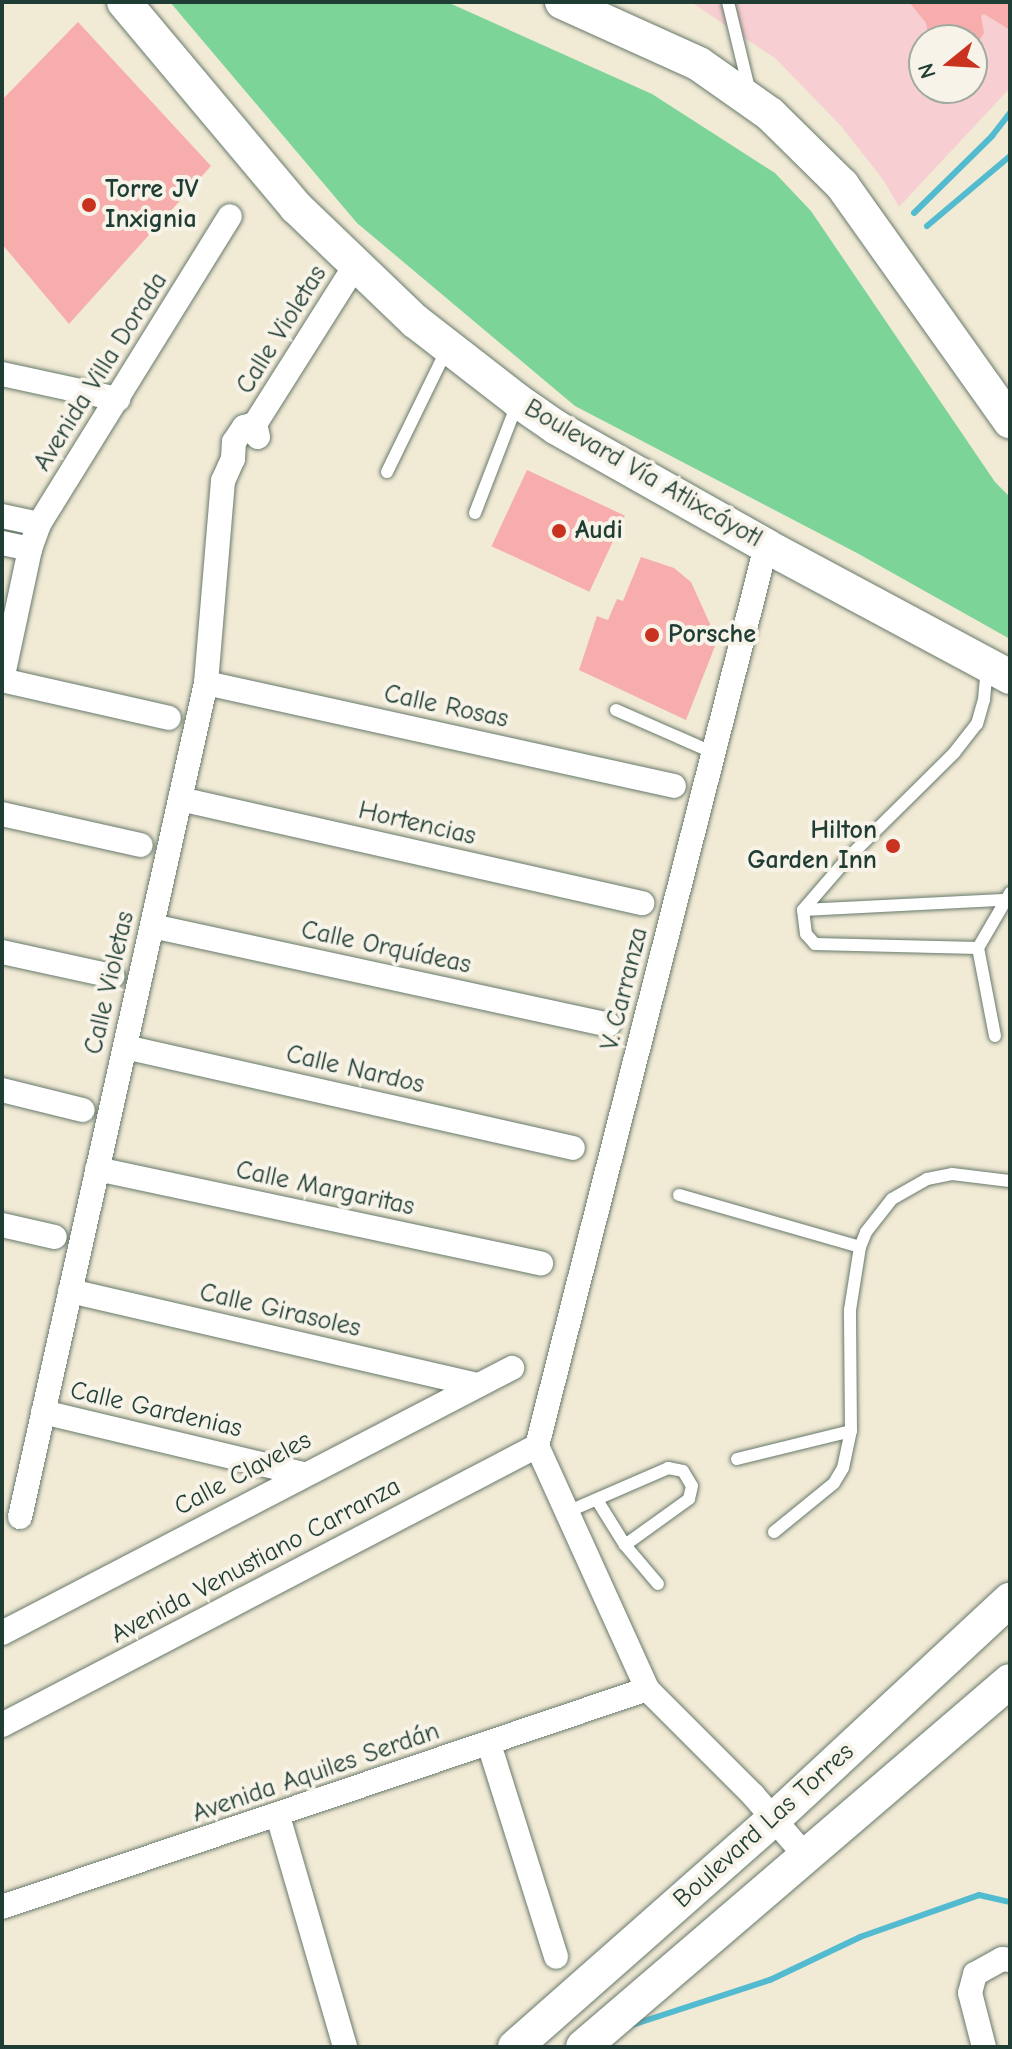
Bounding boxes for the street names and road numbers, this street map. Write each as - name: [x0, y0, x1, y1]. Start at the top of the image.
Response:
- street label: Calle Violetas: [230, 260, 334, 400]
- street label: Avenida Villa Dorada: [27, 267, 175, 477]
- street label: Boulevard Vía Atlixcáyotl: [519, 393, 767, 555]
- street label: Calle Rosas: [381, 679, 511, 735]
- street label: Hortencias: [355, 795, 479, 853]
- street label: Calle Violetas: [78, 909, 142, 1057]
- street label: Calle Orquídeas: [298, 915, 474, 981]
- street label: V. Carranza: [595, 924, 655, 1054]
- street label: Calle Nardos: [283, 1039, 427, 1101]
- street label: Calle Margaritas: [233, 1155, 417, 1223]
- street label: Calle Girasoles: [196, 1277, 364, 1345]
- street label: Calle Gardenias: [67, 1375, 245, 1445]
- street label: Calle Claveles: [169, 1425, 317, 1523]
- street label: Avenida Venustiano Carranza: [106, 1471, 406, 1651]
- street label: Avenida Aquiles Serdán: [188, 1716, 444, 1830]
- street label: Boulevard Las Torres: [667, 1737, 861, 1915]

